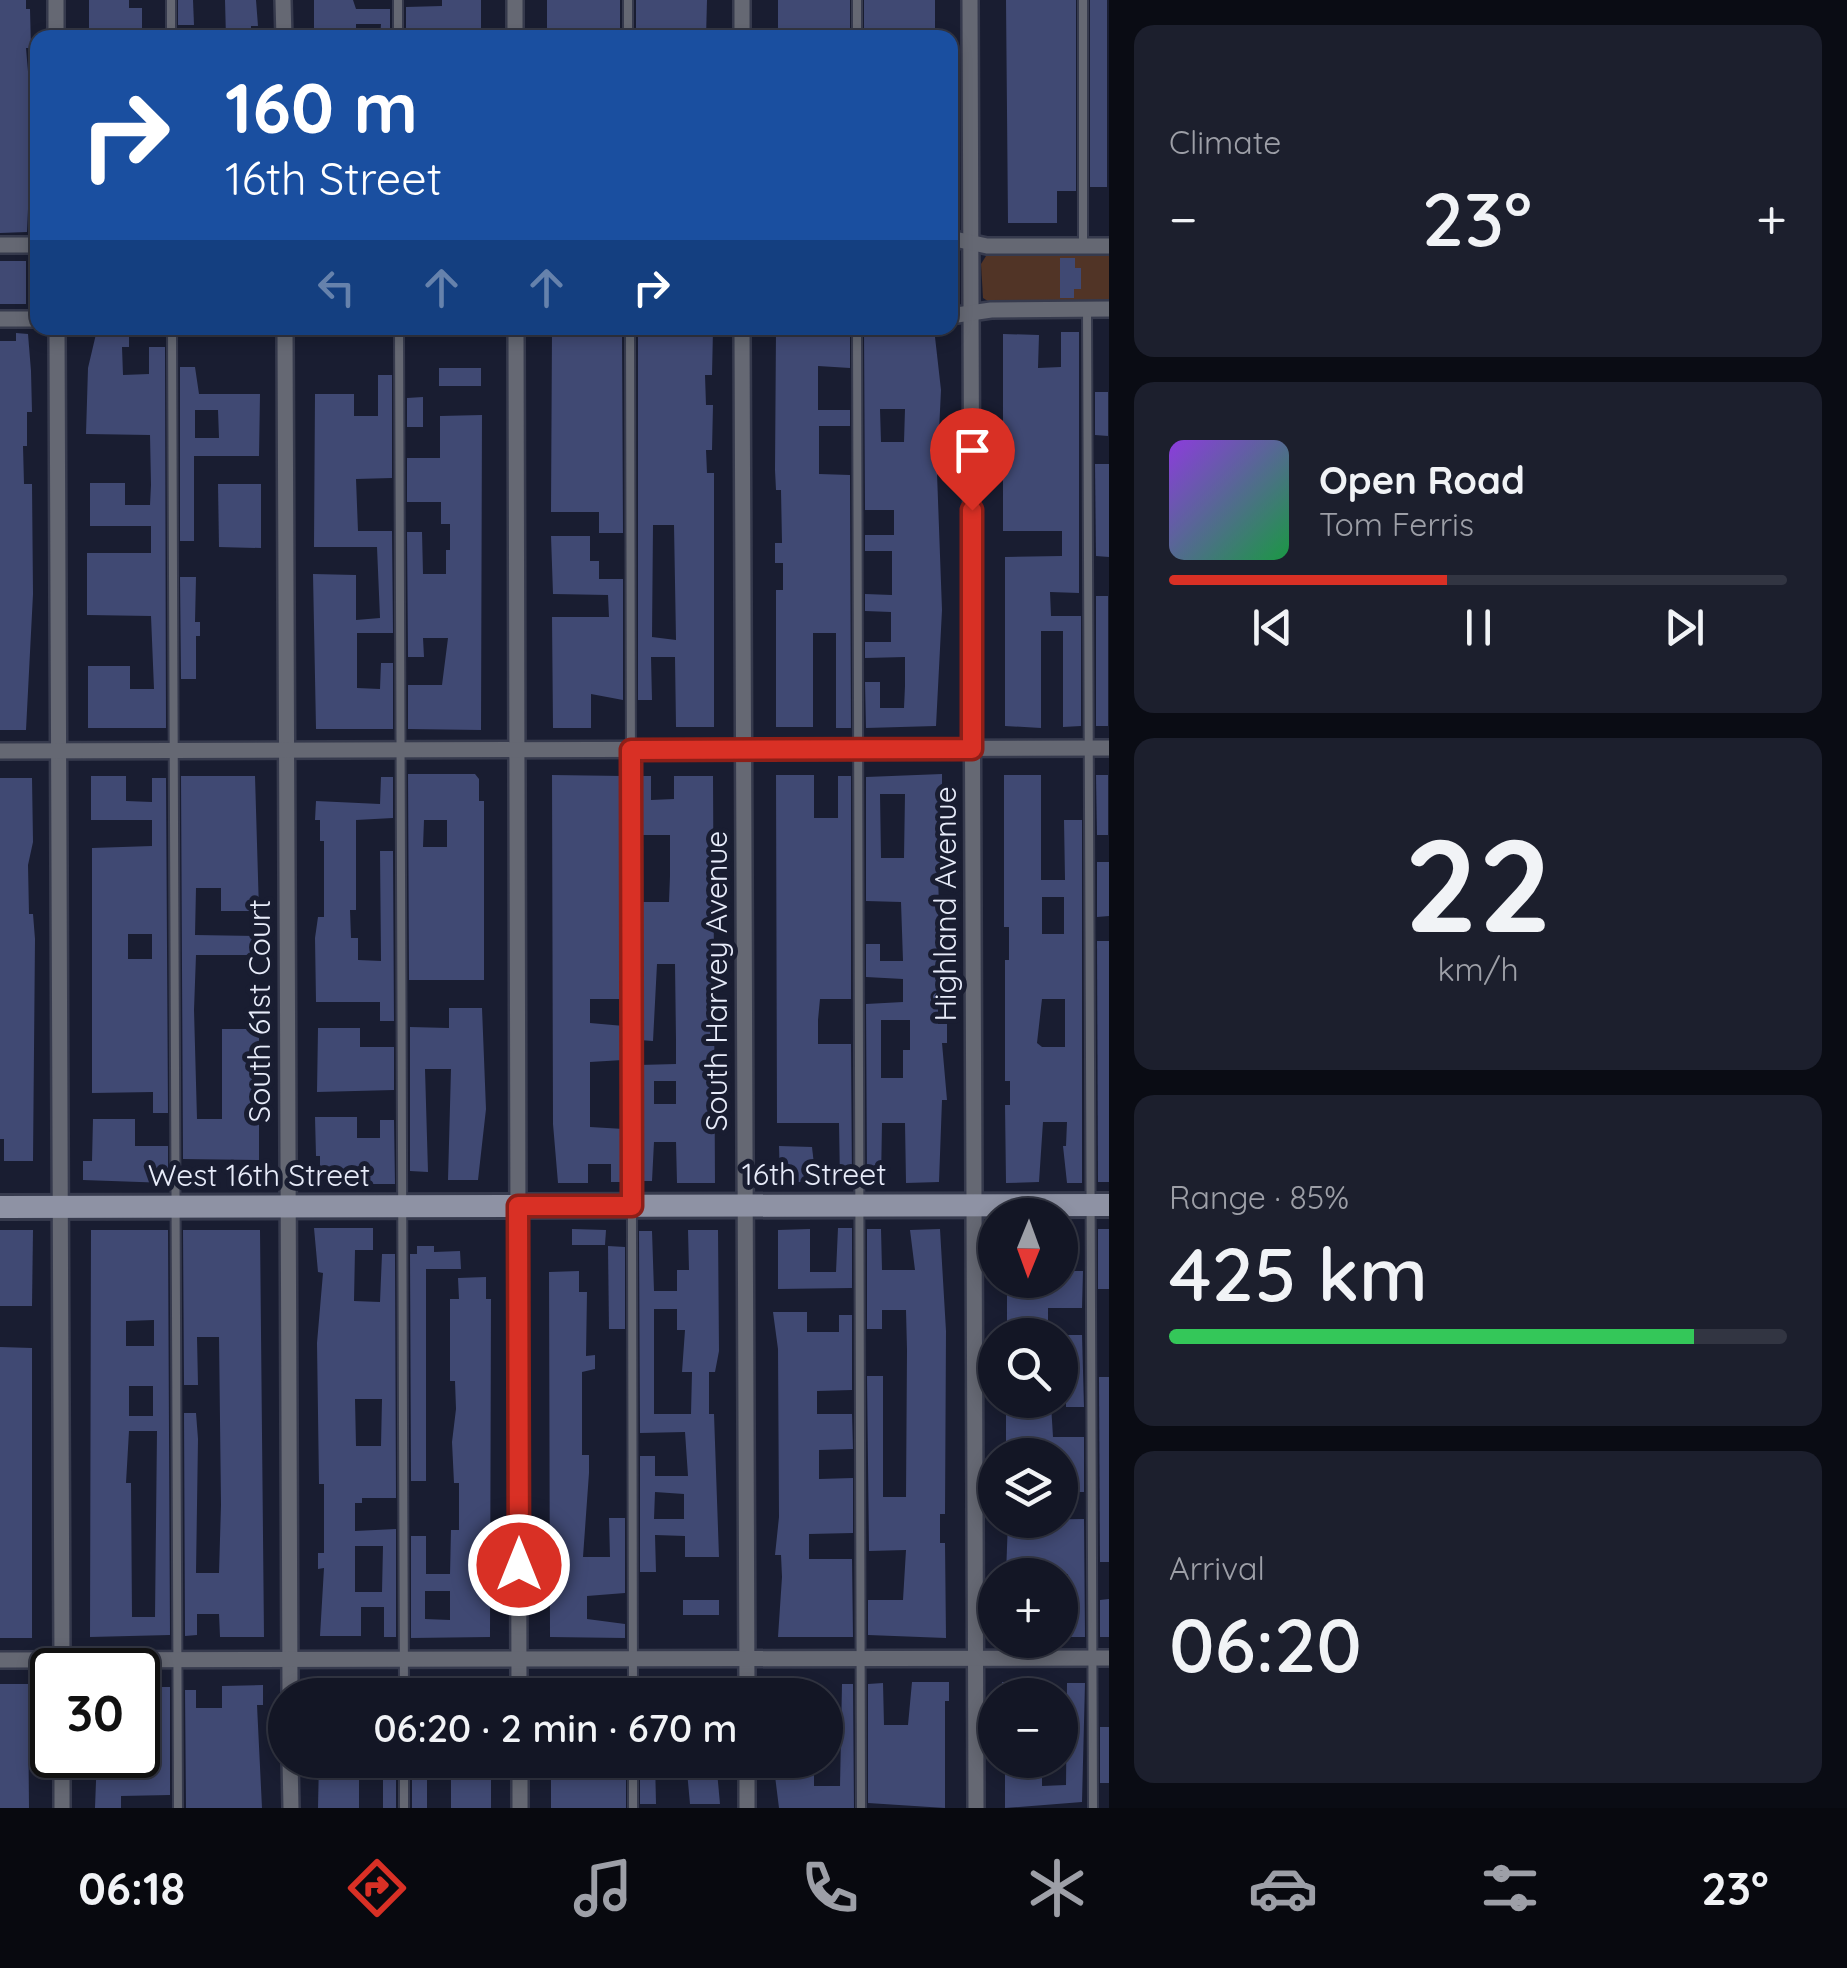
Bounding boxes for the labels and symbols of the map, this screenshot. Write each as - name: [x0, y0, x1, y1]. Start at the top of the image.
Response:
- pin: [930, 408, 1015, 511]
- street label: Highland Avenue: [926, 786, 964, 1022]
- street label: South Harvey Avenue: [697, 831, 735, 1131]
- street label: South 61st Court: [240, 899, 278, 1123]
- street label: 16th Street: [742, 1155, 886, 1193]
- street label: West 16th Street: [148, 1156, 370, 1194]
- north arrow: [978, 1198, 1078, 1298]
- position arrow: [467, 1513, 571, 1617]
- speed limit sign: 30: [30, 1648, 160, 1778]

